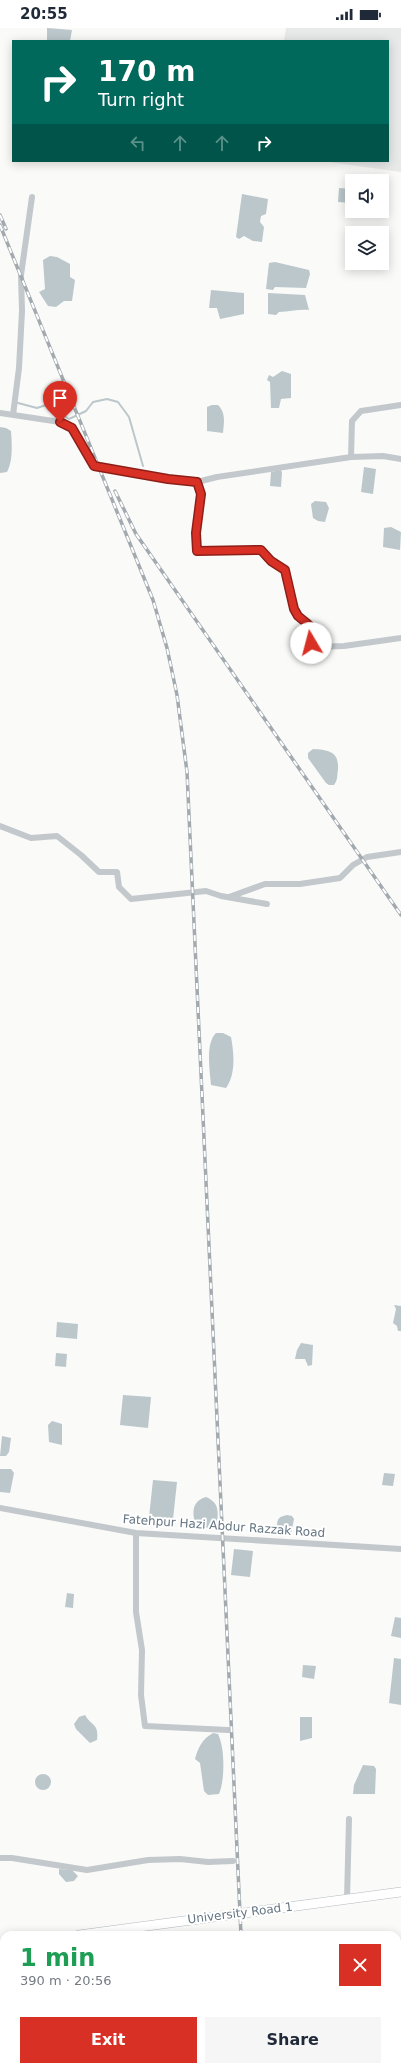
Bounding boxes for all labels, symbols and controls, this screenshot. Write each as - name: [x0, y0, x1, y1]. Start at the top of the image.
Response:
- text: 20:55: [20, 5, 68, 23]
- text: 170 m: [98, 55, 195, 88]
- icon: right: [32, 56, 84, 108]
- text: Turn right: [98, 89, 184, 110]
- icon: left: [127, 132, 149, 154]
- icon: ahead: [169, 132, 191, 154]
- icon: ahead: [211, 132, 233, 154]
- icon: right: [253, 132, 275, 154]
- map controls: [345, 174, 389, 270]
- button: sound: [345, 174, 389, 218]
- button: layers: [345, 226, 389, 270]
- pin: [43, 381, 77, 422]
- icon: arrive: [49, 387, 71, 409]
- position arrow: [290, 622, 332, 664]
- street label: Fatehpur Hazi Abdur Razzak Road: [122, 1512, 326, 1540]
- street label: University Road 1: [187, 1900, 293, 1926]
- text: 1 min: [20, 1944, 95, 1972]
- button: close: [339, 1944, 381, 1986]
- text: 390 m · 20:56: [20, 1973, 111, 1988]
- button: Exit: [20, 2017, 197, 2063]
- button: Share: [205, 2017, 381, 2063]

